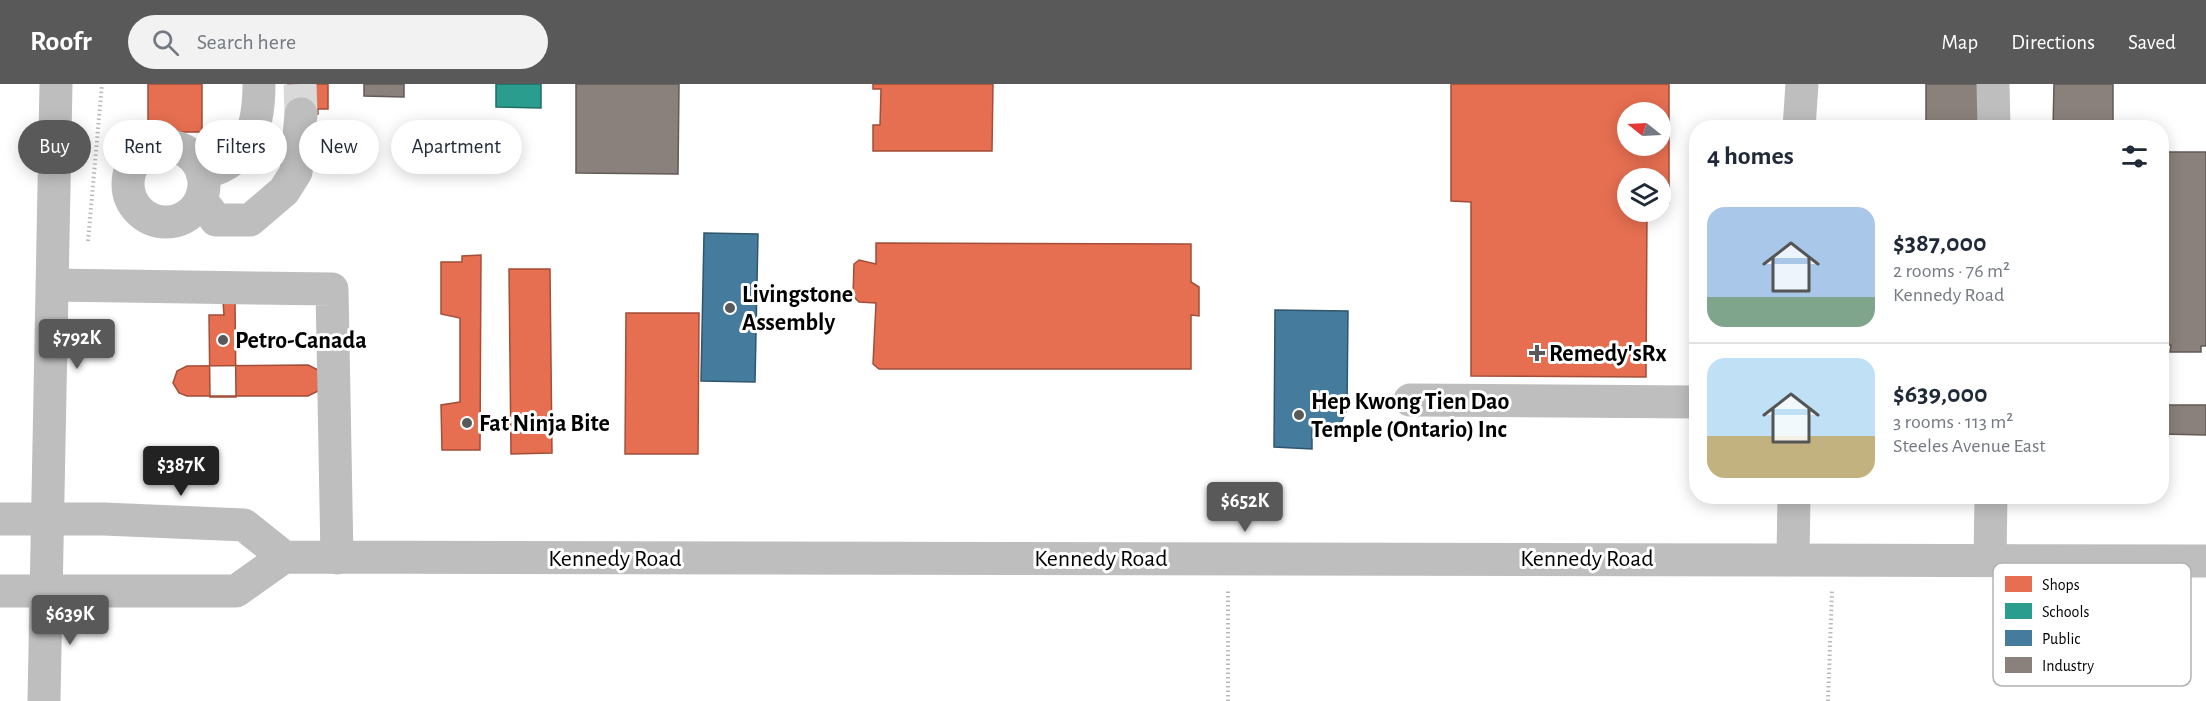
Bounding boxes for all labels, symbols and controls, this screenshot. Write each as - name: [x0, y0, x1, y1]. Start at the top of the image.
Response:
- search box: [128, 15, 548, 69]
- icon: search: [149, 26, 182, 59]
- text: Roofr: [30, 28, 92, 56]
- text: Search here: [197, 31, 296, 53]
- text: Map: [1942, 32, 1978, 53]
- text: Directions: [2011, 32, 2095, 53]
- text: Saved: [2128, 32, 2176, 53]
- north arrow: [1617, 102, 1671, 156]
- map controls: [1617, 102, 1671, 222]
- chip: Buy: [18, 120, 91, 174]
- chip: Rent: [103, 120, 183, 174]
- chip: Filters: [195, 120, 287, 174]
- chip: New: [299, 120, 379, 174]
- chip: Apartment: [391, 120, 522, 174]
- icon: filters: [2118, 140, 2151, 173]
- text: 4 homes: [1707, 143, 1794, 169]
- button: layers: [1617, 168, 1671, 222]
- text: $387,000: [1893, 230, 1987, 256]
- icon: home: [1755, 231, 1827, 303]
- text: 2 rooms · 76 m²: [1893, 261, 2010, 281]
- place label: Livingstone Assembly: [742, 283, 853, 335]
- text: Kennedy Road: [1893, 285, 2004, 305]
- marker: Livingstone Assembly: [723, 301, 737, 315]
- pin: $792K: [35, 319, 119, 370]
- text: $792K: [53, 328, 101, 348]
- place label: Petro-Canada: [235, 329, 367, 353]
- marker: Petro-Canada: [216, 333, 230, 347]
- place label: Remedy'sRx: [1549, 342, 1667, 366]
- marker: Remedy'sRx: [1530, 346, 1544, 360]
- text: $639,000: [1893, 381, 1988, 407]
- icon: home: [1755, 382, 1827, 454]
- place label: Hep Kwong Tien Dao Temple (Ontario) Inc: [1311, 390, 1510, 442]
- marker: Hep Kwong Tien Dao Temple (Ontario) Inc: [1292, 408, 1306, 422]
- place label: Fat Ninja Bite: [479, 412, 610, 436]
- text: 3 rooms · 113 m²: [1893, 412, 2013, 432]
- marker: Fat Ninja Bite: [460, 416, 474, 430]
- text: Steeles Avenue East: [1893, 436, 2046, 456]
- pin: $387K: [139, 446, 223, 497]
- text: $387K: [157, 455, 205, 475]
- pin: $652K: [1203, 482, 1287, 533]
- text: $652K: [1221, 491, 1269, 511]
- street label: Kennedy Road: [548, 547, 682, 571]
- street label: Kennedy Road: [1034, 547, 1168, 571]
- street label: Kennedy Road: [1520, 547, 1654, 571]
- legend: [1993, 563, 2191, 686]
- text: Shops: [2042, 577, 2080, 593]
- pin: $639K: [28, 595, 112, 646]
- text: $639K: [46, 604, 94, 624]
- text: Schools: [2042, 604, 2089, 620]
- text: Public: [2042, 631, 2080, 647]
- text: Industry: [2042, 658, 2094, 675]

